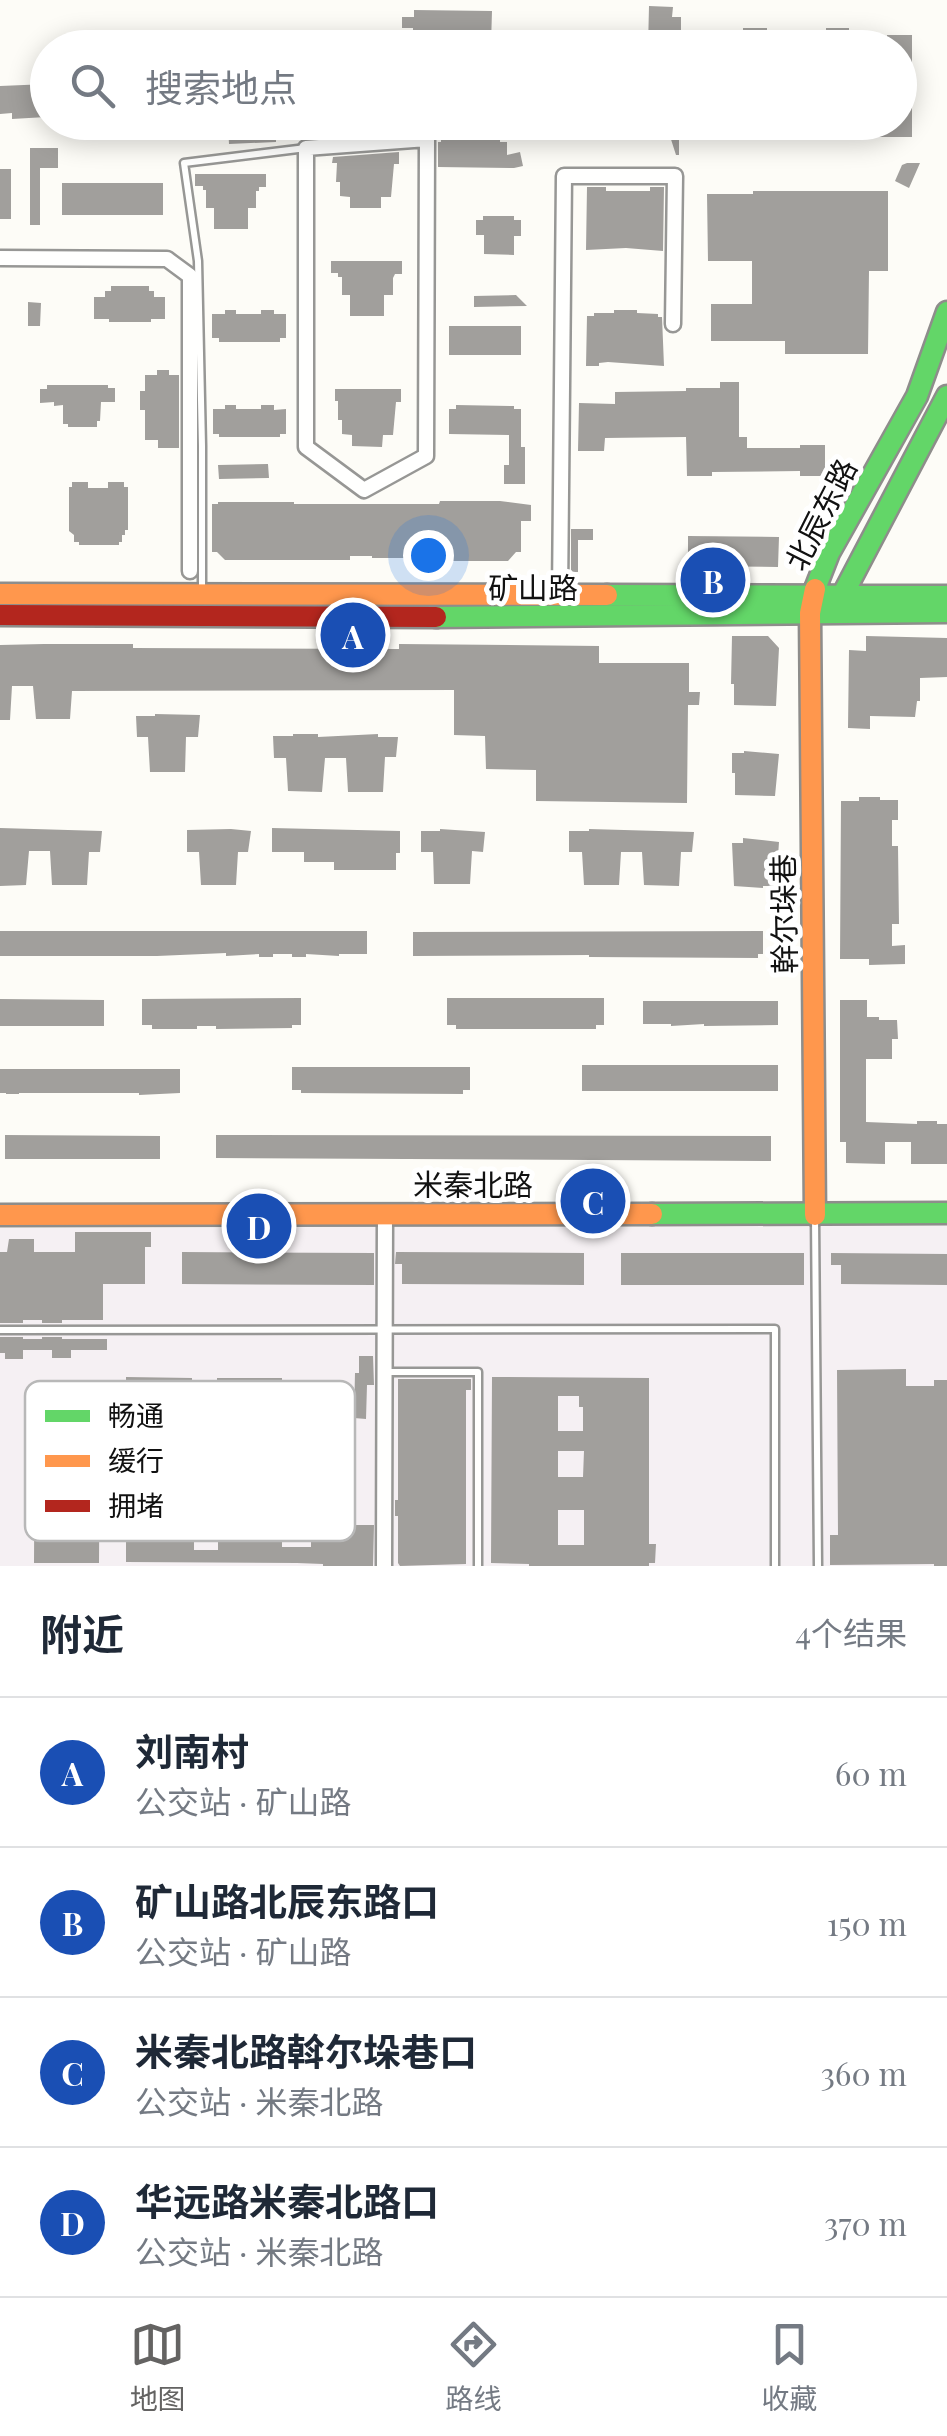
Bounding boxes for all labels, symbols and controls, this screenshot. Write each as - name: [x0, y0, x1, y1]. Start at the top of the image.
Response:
- search box: [30, 30, 917, 140]
- icon: search: [65, 58, 120, 113]
- text: 搜索地点: [145, 61, 297, 112]
- street label: 北辰东路: [775, 451, 865, 577]
- your location: [403, 530, 454, 581]
- pin: B: [680, 542, 746, 618]
- street label: 矿山路: [488, 567, 578, 607]
- pin: A: [320, 598, 386, 672]
- street label: 幹尔垛巷: [762, 854, 804, 974]
- street label: 米秦北路: [413, 1164, 533, 1204]
- pin: C: [560, 1164, 626, 1238]
- pin: D: [226, 1188, 292, 1264]
- legend: [25, 1381, 355, 1541]
- text: 畅通: [108, 1396, 164, 1433]
- text: 缓行: [108, 1441, 164, 1478]
- text: 拥堵: [108, 1486, 164, 1523]
- text: 附近: [40, 1605, 124, 1661]
- text: 4个结果: [795, 1610, 907, 1653]
- text: 刘南村: [135, 1725, 249, 1776]
- text: A: [62, 1751, 83, 1794]
- text: 60 m: [835, 1751, 907, 1794]
- text: 公交站 · 矿山路: [135, 1779, 351, 1822]
- text: 矿山路北辰东路口: [135, 1875, 439, 1926]
- text: B: [62, 1901, 83, 1944]
- text: 150 m: [827, 1901, 907, 1944]
- text: 公交站 · 矿山路: [135, 1929, 351, 1972]
- text: 米秦北路斡尔垛巷口: [135, 2025, 477, 2076]
- text: C: [61, 2051, 84, 2094]
- text: 360 m: [820, 2051, 907, 2094]
- text: 公交站 · 米秦北路: [135, 2079, 383, 2122]
- text: 华远路米秦北路口: [135, 2175, 439, 2226]
- text: D: [60, 2201, 85, 2244]
- text: 370 m: [824, 2201, 907, 2244]
- text: 公交站 · 米秦北路: [135, 2229, 383, 2272]
- tab: 地图: [130, 2317, 186, 2417]
- tab: 路线: [445, 2317, 501, 2417]
- tab: 收藏: [761, 2317, 817, 2417]

